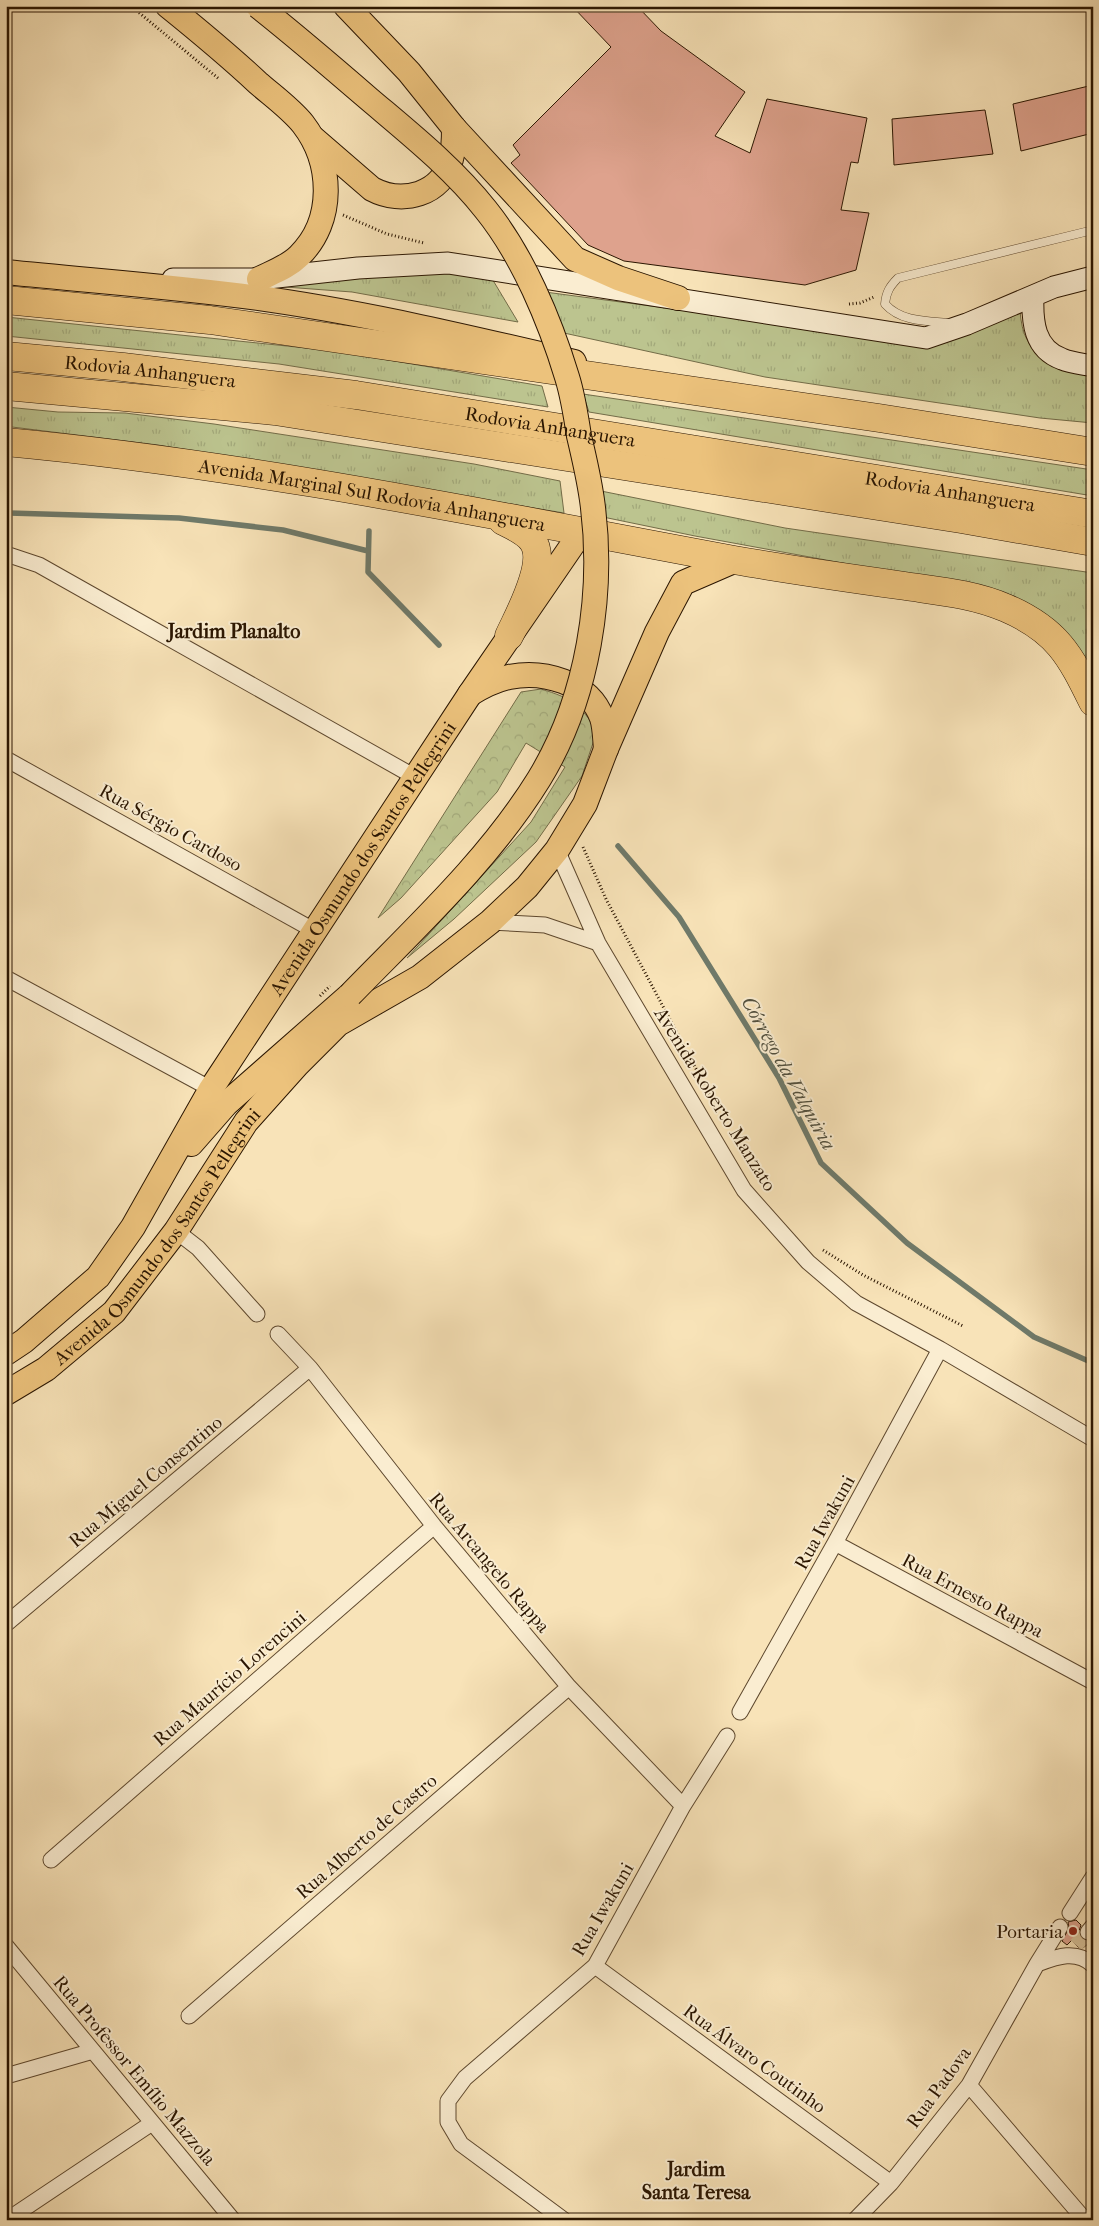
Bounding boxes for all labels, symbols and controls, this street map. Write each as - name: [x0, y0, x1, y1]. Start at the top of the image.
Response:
- street label: Rodovia Anhanguera: [64, 352, 237, 392]
- street label: Rodovia Anhanguera: [463, 403, 637, 452]
- street label: Avenida Marginal Sul Rodovia Anhanguera: [196, 455, 547, 536]
- street label: Rodovia Anhanguera: [863, 467, 1037, 517]
- district label: Jardim Planalto: [166, 620, 300, 643]
- street label: Avenida Osmundo dos Santos Pellegrini: [265, 718, 461, 1001]
- street label: Rua Sérgio Cardoso: [95, 780, 246, 876]
- water label: Córrego da Valquiria: [737, 992, 840, 1154]
- street label: Avenida Roberto Manzato: [649, 1003, 781, 1196]
- street label: Avenida Osmundo dos Santos Pellegrini: [49, 1104, 265, 1370]
- street label: Rua Miguel Consentino: [64, 1411, 227, 1552]
- street label: Rua Iwakuni: [790, 1471, 860, 1573]
- street label: Rua Arcangelo Rappa: [424, 1488, 554, 1637]
- street label: Rua Ernesto Rappa: [898, 1549, 1047, 1643]
- street label: Rua Maurício Lorencini: [149, 1606, 311, 1751]
- street label: Rua Alberto de Castro: [292, 1769, 442, 1904]
- street label: Rua Iwakuni: [567, 1859, 639, 1960]
- place label: Portaria: [996, 1921, 1063, 1943]
- marker: Portaria: [1067, 1925, 1079, 1937]
- street label: Rua Professor Emílio Mazzola: [48, 1971, 220, 2170]
- street label: Rua Álvaro Coutinho: [679, 2000, 830, 2118]
- street label: Rua Padova: [902, 2043, 976, 2132]
- district label: Jardim Santa Teresa: [642, 2158, 751, 2204]

